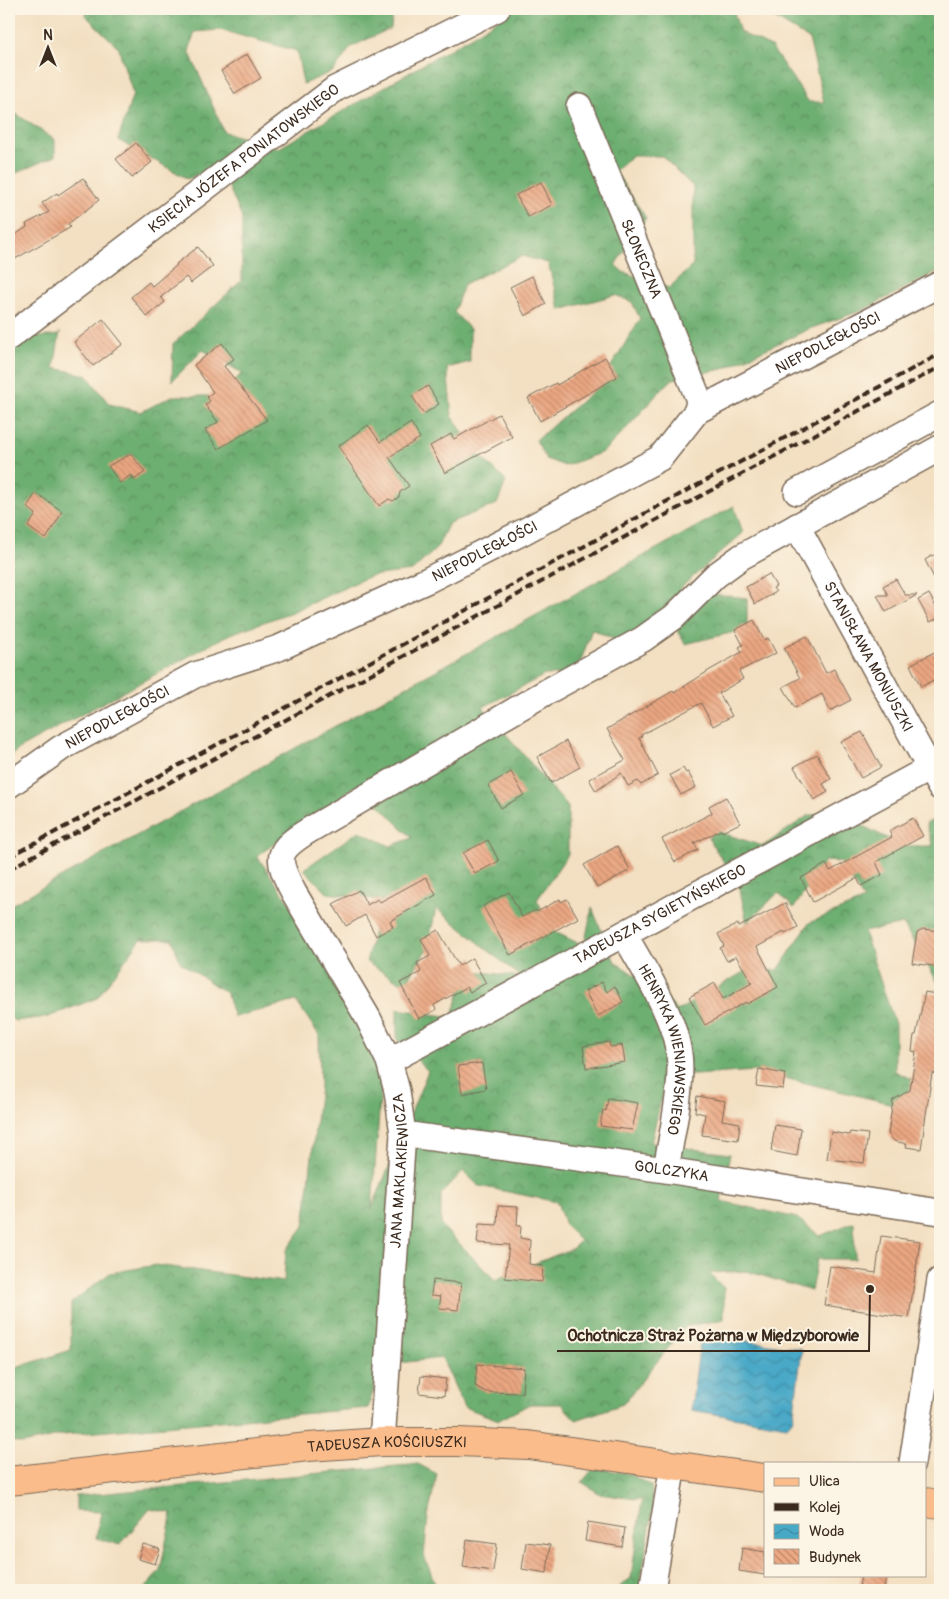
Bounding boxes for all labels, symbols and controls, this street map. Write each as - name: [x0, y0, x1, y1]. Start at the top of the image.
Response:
- north arrow: [22, 22, 72, 72]
- text: N: [43, 27, 53, 44]
- street label: KSIĘCIA JÓZEFA PONIATOWSKIEGO: [145, 80, 343, 238]
- street label: SŁONECZNA: [616, 216, 666, 302]
- street label: NIEPODLEGŁOŚCI: [772, 308, 884, 378]
- street label: NIEPODLEGŁOŚCI: [429, 517, 541, 586]
- street label: STANISŁAWA MONIUSZKI: [819, 578, 917, 736]
- street label: NIEPODLEGŁOŚCI: [62, 682, 173, 754]
- street label: TADEUSZA SYGIETYŃSKIEGO: [571, 860, 749, 969]
- street label: HENRYKA WIENIAWSKIEGO: [633, 961, 689, 1136]
- street label: JANA MAKLAKIEWICZA: [386, 1092, 414, 1249]
- street label: GOLCZYKA: [633, 1157, 710, 1186]
- callout: Ochotnicza Straż Pożarna w Międzyborowie: [557, 1320, 869, 1351]
- text: Ochotnicza Straż Pożarna w Międzyborowie: [567, 1326, 860, 1346]
- street label: TADEUSZA KOŚCIUSZKI: [306, 1433, 467, 1457]
- legend: [764, 1462, 926, 1576]
- text: Ulica: [809, 1472, 840, 1491]
- text: Kolej: [809, 1498, 841, 1517]
- text: Woda: [809, 1522, 844, 1541]
- text: Budynek: [809, 1548, 862, 1567]

